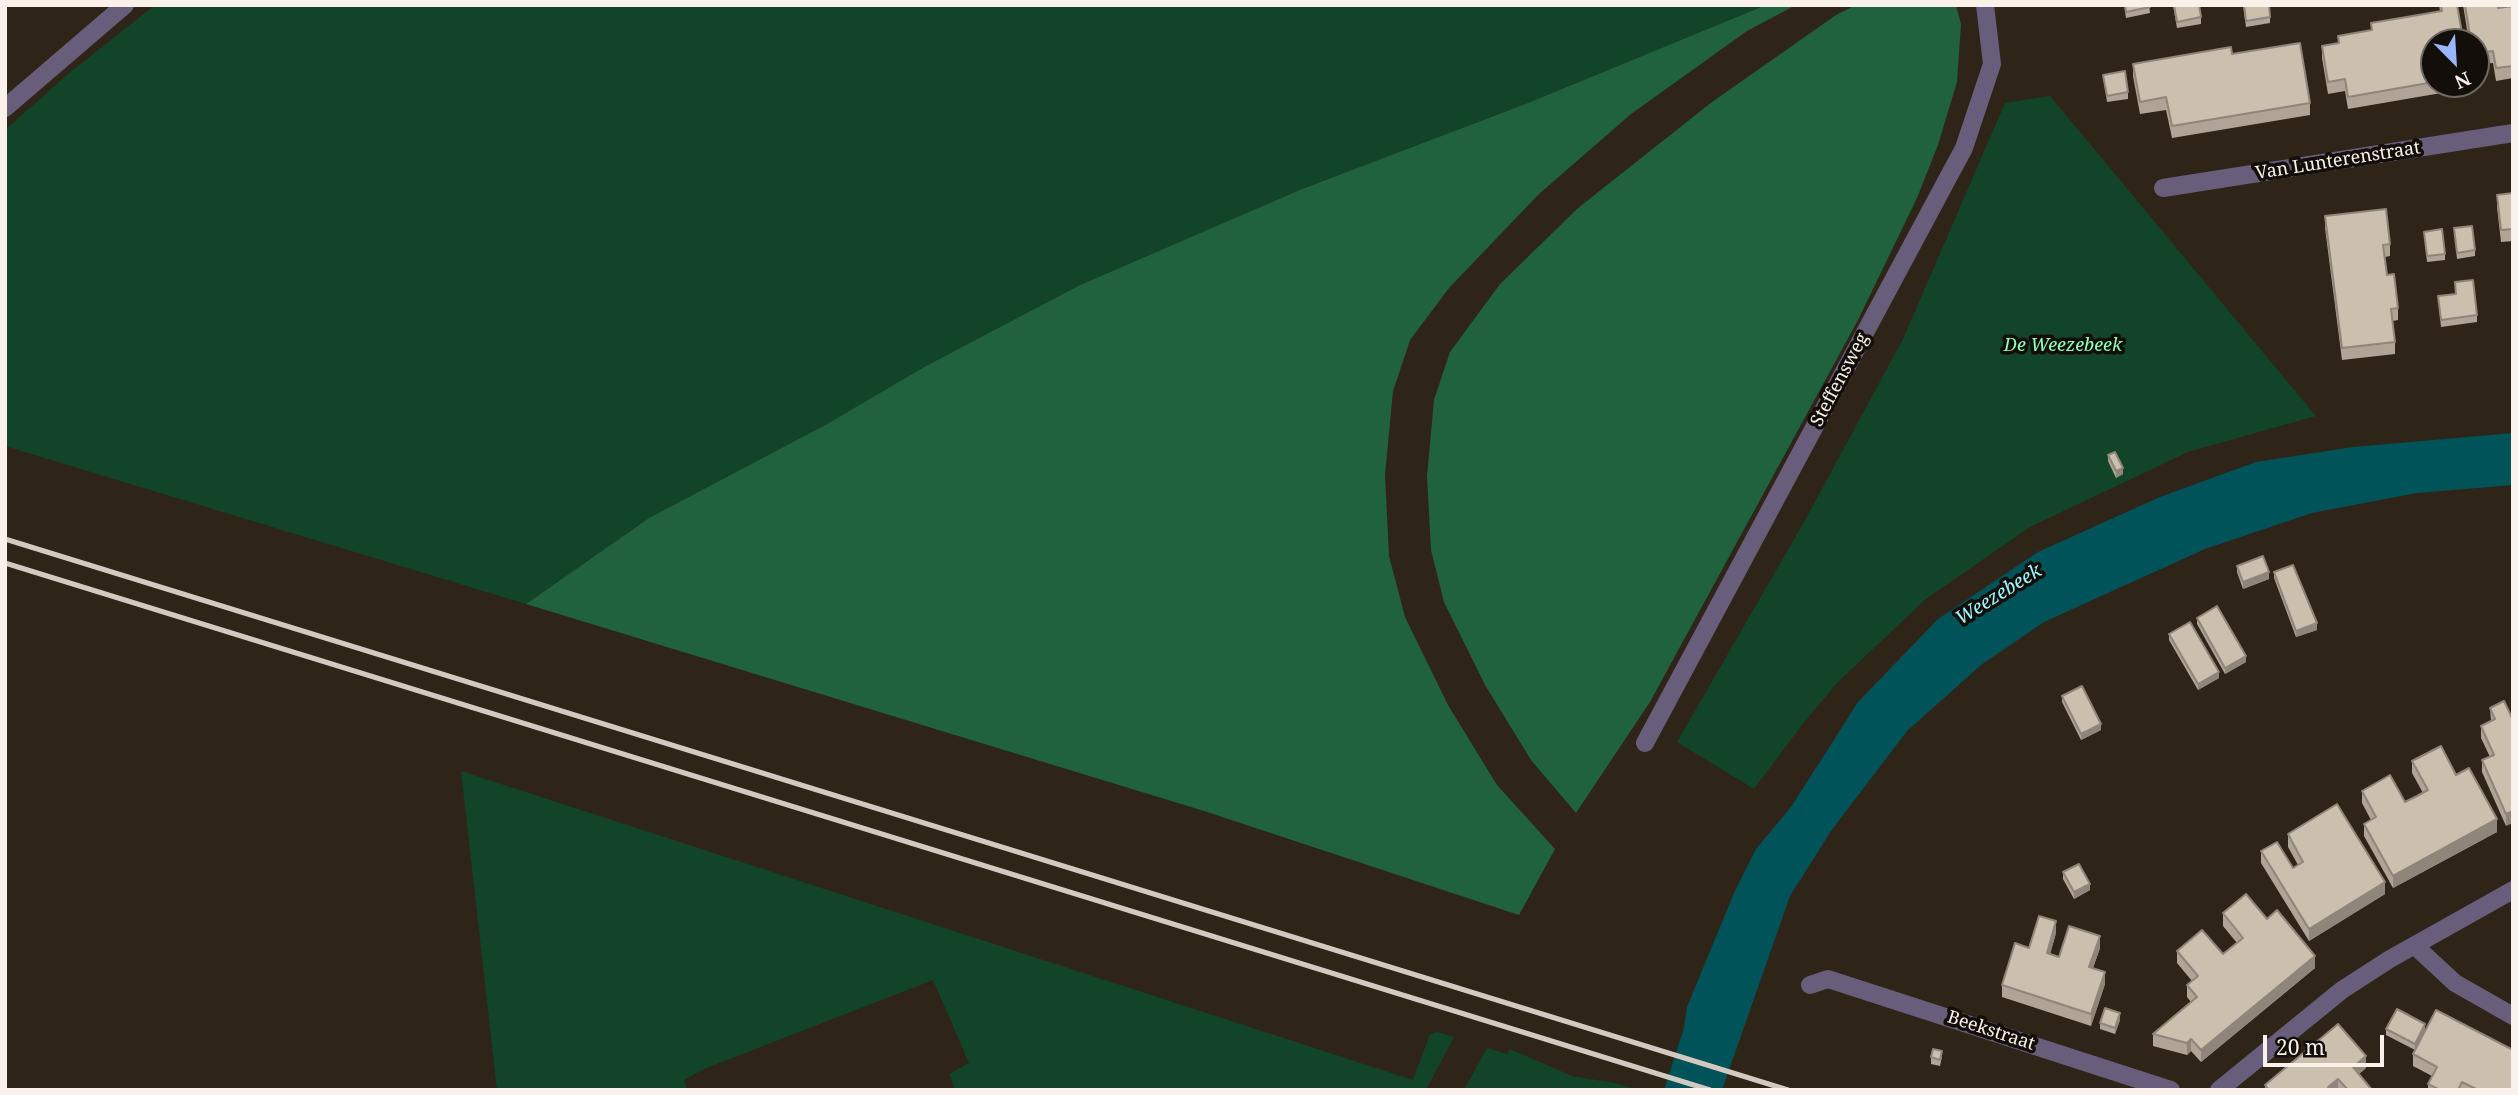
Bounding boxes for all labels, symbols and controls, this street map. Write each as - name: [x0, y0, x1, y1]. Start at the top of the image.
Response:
- north arrow: [2420, 28, 2490, 98]
- text: N: [2451, 65, 2475, 95]
- street label: Van Lunterenstraat: [2254, 137, 2422, 185]
- street label: Steffensweg: [1806, 330, 1874, 430]
- park label: De Weezebeek: [2004, 335, 2122, 357]
- water label: Weezebeek: [1952, 560, 2046, 630]
- street label: Beekstraat: [1945, 1007, 2037, 1055]
- scale bar: [2266, 1021, 2387, 1066]
- text: 20 m: [2276, 1033, 2325, 1061]

